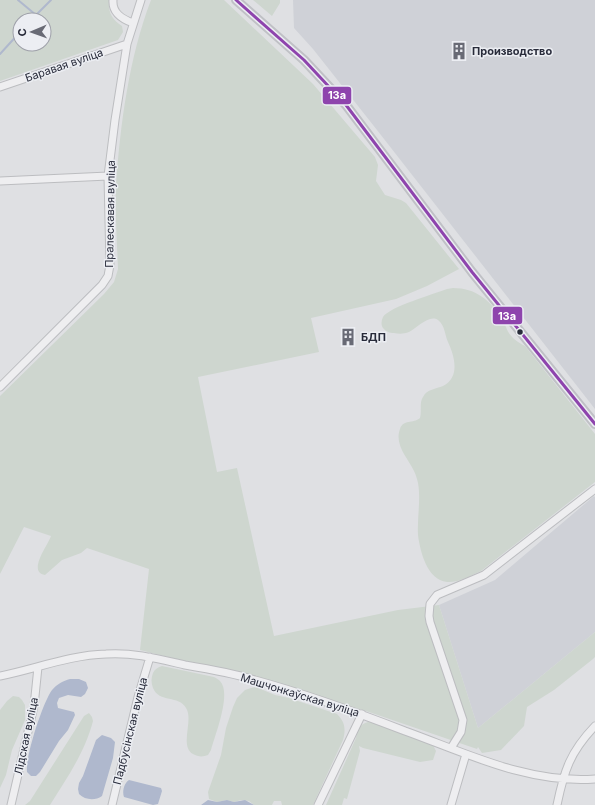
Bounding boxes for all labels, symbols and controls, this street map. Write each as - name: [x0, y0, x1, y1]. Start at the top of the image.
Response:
- north arrow: [12, 12, 52, 52]
- text: С: [15, 28, 29, 37]
- building icon: Производство: [449, 41, 469, 61]
- place label: Производство: [472, 44, 552, 58]
- street label: Баравая вуліца: [23, 45, 105, 85]
- line badge: 13а: [322, 86, 352, 105]
- text: 13а: [328, 88, 346, 102]
- street label: Пралескавая вуліца: [102, 160, 118, 268]
- line badge: 13а: [492, 306, 523, 325]
- text: 13а: [498, 309, 516, 323]
- building icon: БДП: [338, 327, 358, 347]
- unlabelled marker: [515, 327, 525, 337]
- place label: БДП: [361, 330, 386, 344]
- street label: Машчонкаўская вуліца: [239, 670, 361, 720]
- street label: Падбусінская вуліца: [110, 676, 150, 786]
- street label: Лідская вуліца: [11, 696, 41, 776]

